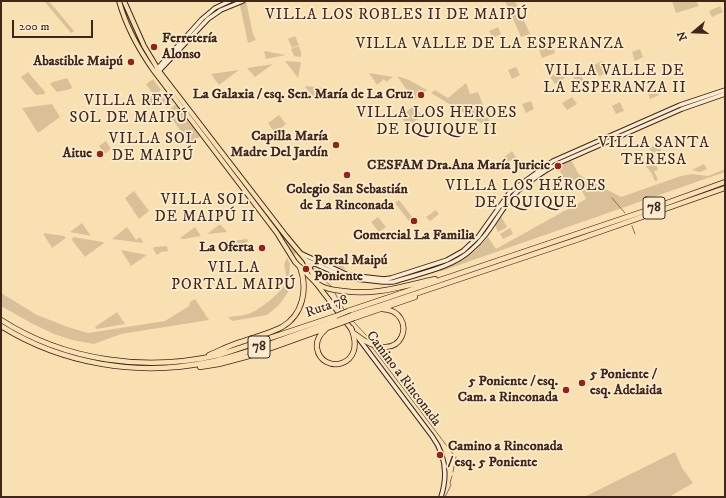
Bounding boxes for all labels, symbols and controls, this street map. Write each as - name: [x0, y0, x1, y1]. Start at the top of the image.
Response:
- district label: VILLA LOS ROBLES II DE MAIPÚ: [265, 7, 529, 25]
- scale bar: [14, 12, 95, 38]
- north arrow: [674, 12, 714, 52]
- text: 200 m: [19, 19, 49, 34]
- text: N: [675, 29, 691, 42]
- place label: Ferretería Alonso: [162, 31, 217, 64]
- district label: VILLA VALLE DE LA ESPERANZA: [356, 36, 624, 54]
- marker: Ferretería Alonso: [149, 42, 159, 52]
- place label: Abastible Maipú: [33, 54, 123, 70]
- marker: Abastible Maipú: [126, 57, 136, 67]
- district label: VILLA VALLE DE LA ESPERANZA II: [543, 63, 687, 98]
- place label: La Galaxia / esq. Sen. María de La Cruz: [193, 87, 413, 103]
- marker: La Galaxia / esq. Sen. María de La Cruz: [416, 90, 426, 100]
- district label: VILLA REY SOL DE MAIPÚ: [70, 93, 188, 128]
- district label: VILLA LOS HEROES DE IQUIQUE II: [357, 105, 517, 140]
- place label: Capilla María Madre Del Jardín: [231, 129, 328, 162]
- district label: VILLA SOL DE MAIPÚ: [109, 131, 197, 166]
- district label: VILLA SANTA TERESA: [598, 135, 710, 170]
- marker: Capilla María Madre Del Jardín: [331, 140, 341, 150]
- place label: Aitue: [62, 146, 92, 162]
- marker: Aitue: [95, 149, 105, 159]
- place label: CESFAM Dra.Ana María Juricic: [367, 158, 550, 174]
- marker: CESFAM Dra.Ana María Juricic: [553, 161, 563, 171]
- marker: Colegio San Sebastián de La Rinconada: [342, 170, 352, 180]
- district label: VILLA LOS HÉROES DE IQUIQUE: [446, 178, 606, 213]
- place label: Colegio San Sebastián de La Rinconada: [286, 182, 408, 214]
- district label: VILLA SOL DE MAIPÚ II: [154, 192, 256, 227]
- road number: 78: [643, 197, 665, 219]
- marker: Comercial La Familia: [409, 216, 419, 226]
- place label: Comercial La Familia: [353, 228, 475, 244]
- place label: La Oferta: [199, 240, 254, 256]
- marker: La Oferta: [257, 243, 267, 253]
- place label: Portal Maipú Poniente: [314, 253, 388, 286]
- district label: VILLA PORTAL MAIPÚ: [171, 260, 297, 295]
- marker: Portal Maipú Poniente: [301, 264, 311, 274]
- street label: Ruta 78: [304, 292, 350, 322]
- street label: Camino a Rinconada: [362, 328, 444, 430]
- road number: 78: [248, 336, 270, 358]
- place label: 5 Poniente / esq. Adelaida: [590, 367, 662, 400]
- place label: 5 Poniente / esq. Cam. a Rinconada: [458, 374, 558, 406]
- marker: 5 Poniente / esq. Adelaida: [577, 378, 587, 388]
- marker: 5 Poniente / esq. Cam. a Rinconada: [561, 385, 571, 395]
- place label: Camino a Rinconada / esq. 5 Poniente: [448, 439, 563, 472]
- marker: Camino a Rinconada / esq. 5 Poniente: [435, 450, 445, 460]

